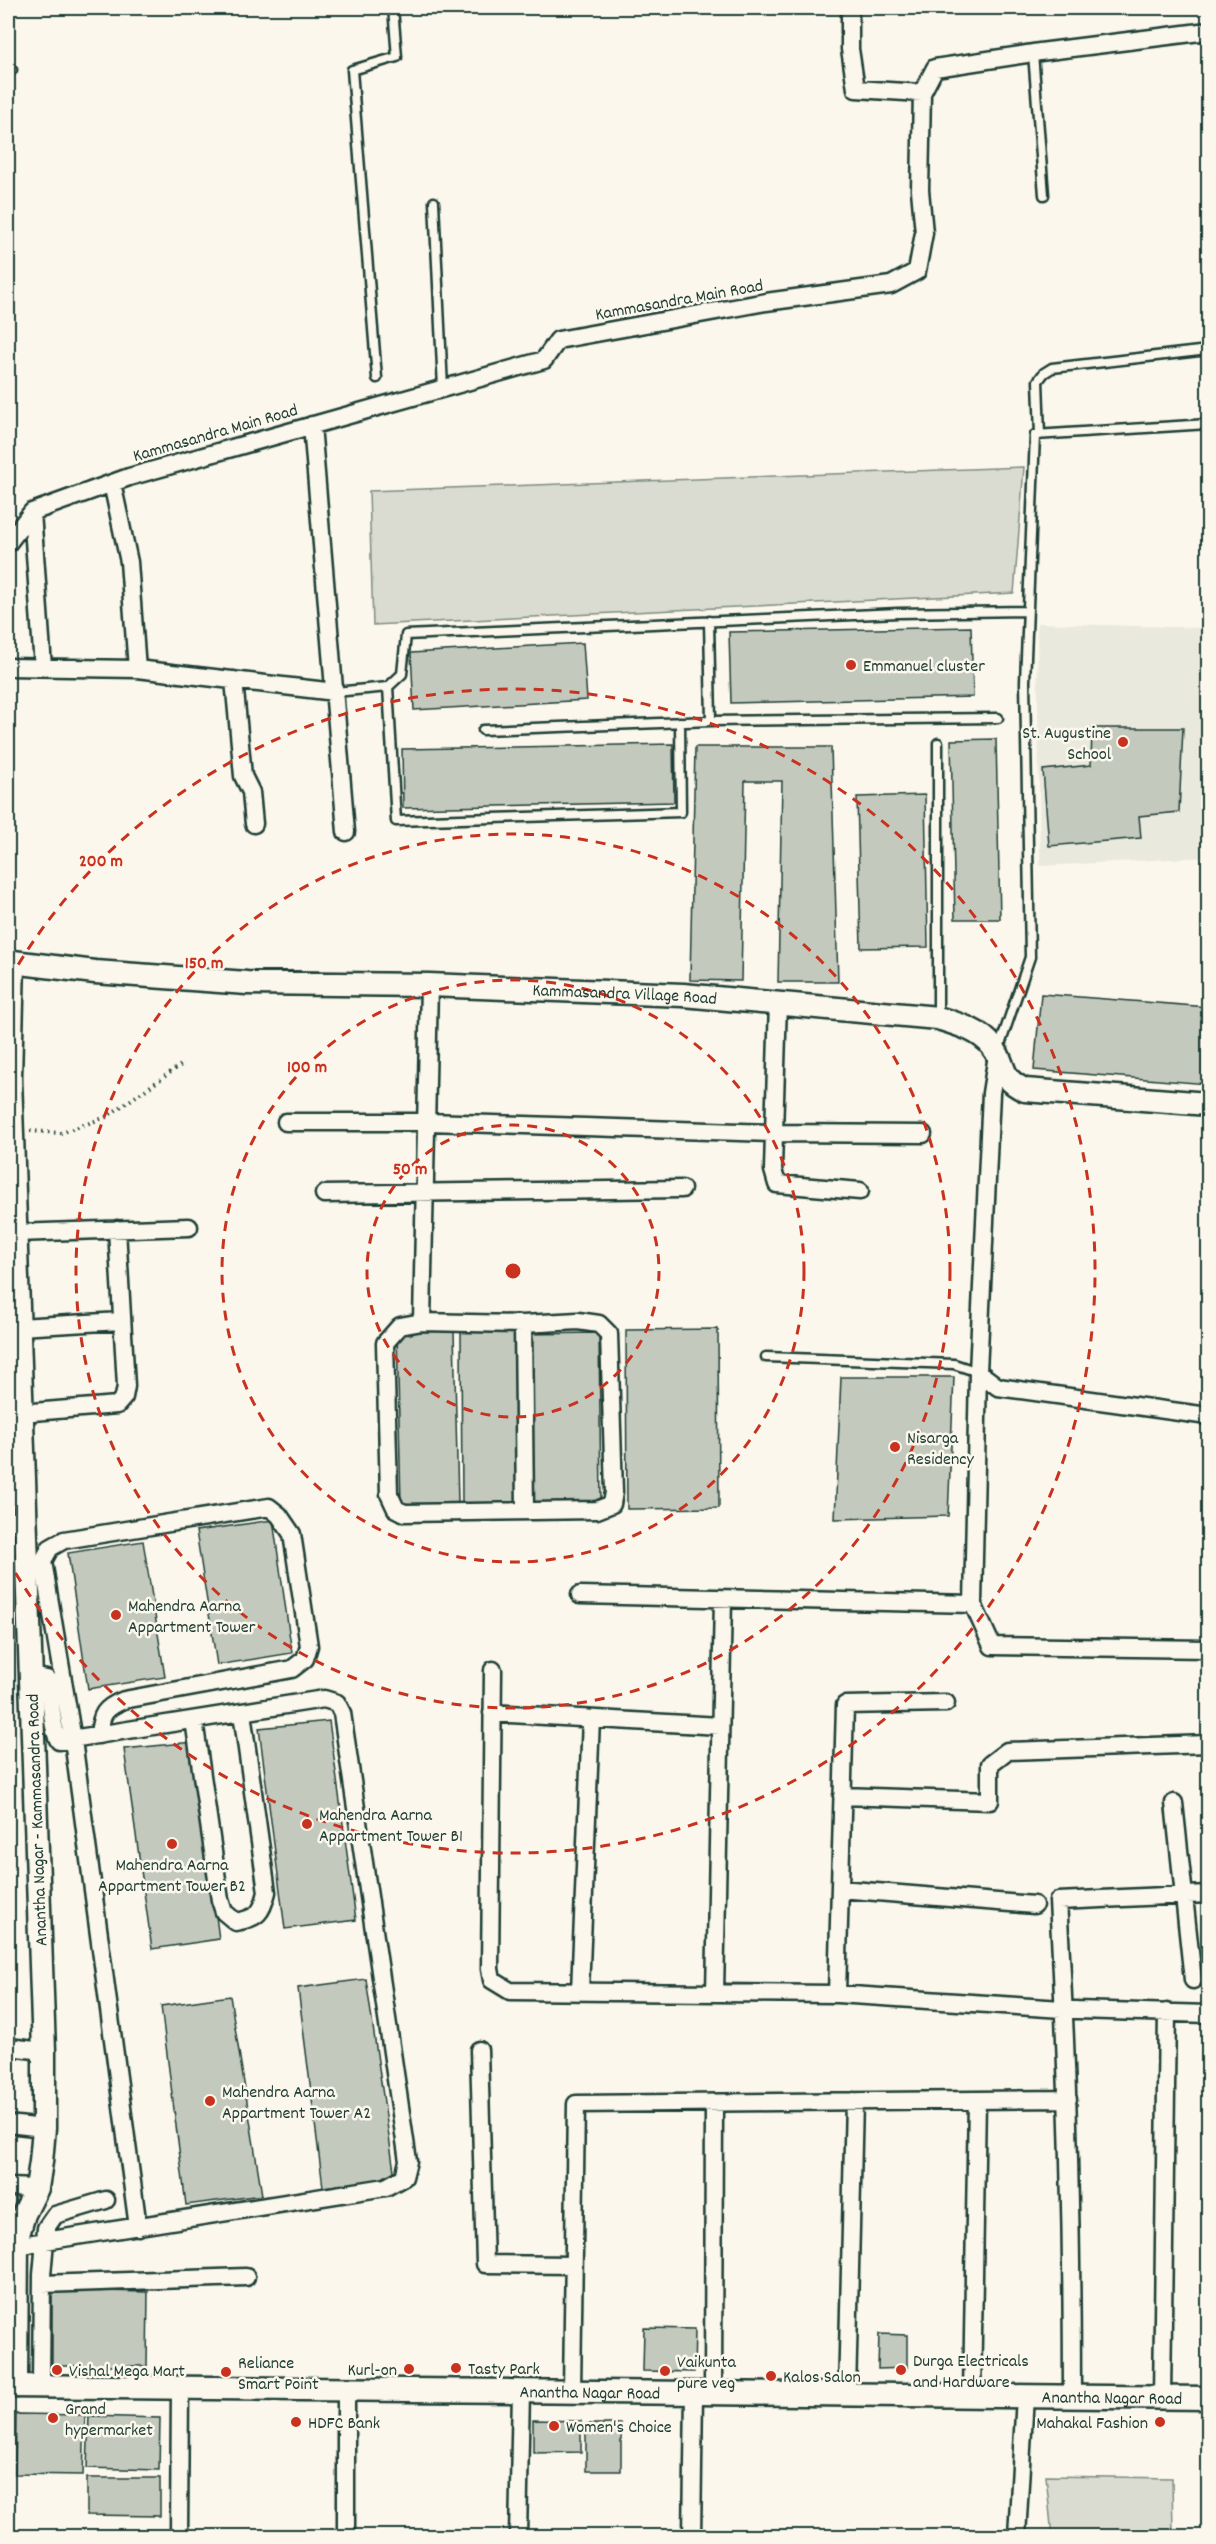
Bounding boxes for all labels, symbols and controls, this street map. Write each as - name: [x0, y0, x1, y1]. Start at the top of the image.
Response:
- street label: Kammasandra Main Road: [593, 274, 765, 329]
- street label: Kammasandra Main Road: [130, 399, 301, 470]
- place label: Emmanuel cluster: [863, 655, 985, 680]
- marker: Emmanuel cluster: [844, 658, 858, 672]
- place label: St. Augustine School: [1022, 722, 1112, 768]
- marker: St. Augustine School: [1116, 735, 1130, 749]
- text: 200 m: [79, 850, 123, 875]
- text: 150 m: [185, 952, 223, 977]
- street label: Kammasandra Village Road: [532, 979, 718, 1013]
- text: 100 m: [287, 1056, 327, 1081]
- text: 50 m: [393, 1158, 427, 1183]
- centre of rings: [503, 1261, 523, 1281]
- place label: Nisarga Residency: [907, 1427, 974, 1473]
- marker: Nisarga Residency: [888, 1440, 902, 1454]
- place label: Mahendra Aarna Appartment Tower: [128, 1595, 256, 1641]
- marker: Mahendra Aarna Appartment Tower: [109, 1608, 123, 1622]
- street label: Anantha Nagar - Kammasandra Road: [22, 1693, 55, 1947]
- place label: Mahendra Aarna Appartment Tower B1: [319, 1804, 463, 1850]
- marker: Mahendra Aarna Appartment Tower B1: [300, 1817, 314, 1831]
- marker: Mahendra Aarna Appartment Tower B2: [165, 1837, 179, 1851]
- place label: Mahendra Aarna Appartment Tower B2: [98, 1854, 246, 1900]
- place label: Mahendra Aarna Appartment Tower A2: [222, 2081, 371, 2127]
- marker: Mahendra Aarna Appartment Tower A2: [203, 2094, 217, 2108]
- place label: Durga Electricals and Hardware: [913, 2350, 1029, 2396]
- place label: Vaikunta pure veg: [677, 2351, 736, 2397]
- place label: Reliance Smart Point: [238, 2352, 319, 2398]
- place label: Tasty Park: [468, 2358, 540, 2383]
- place label: Kurl-on: [347, 2359, 397, 2384]
- place label: Vishal Mega Mart: [69, 2360, 185, 2385]
- marker: Tasty Park: [449, 2361, 463, 2375]
- marker: Kurl-on: [402, 2362, 416, 2376]
- marker: Vishal Mega Mart: [50, 2363, 64, 2377]
- marker: Durga Electricals and Hardware: [894, 2363, 908, 2377]
- marker: Vaikunta pure veg: [658, 2364, 672, 2378]
- marker: Reliance Smart Point: [219, 2365, 233, 2379]
- place label: Kalos Salon: [783, 2366, 861, 2391]
- marker: Kalos Salon: [764, 2369, 778, 2383]
- street label: Anantha Nagar Road: [520, 2381, 660, 2408]
- street label: Anantha Nagar Road: [1041, 2386, 1182, 2413]
- place label: Grand hypermarket: [65, 2398, 153, 2444]
- marker: Grand hypermarket: [46, 2411, 60, 2425]
- place label: HDFC Bank: [308, 2412, 380, 2437]
- place label: Mahakal Fashion: [1036, 2412, 1148, 2437]
- marker: HDFC Bank: [289, 2415, 303, 2429]
- marker: Mahakal Fashion: [1153, 2415, 1167, 2429]
- place label: Women's Choice: [566, 2416, 672, 2441]
- marker: Women's Choice: [547, 2419, 561, 2433]

